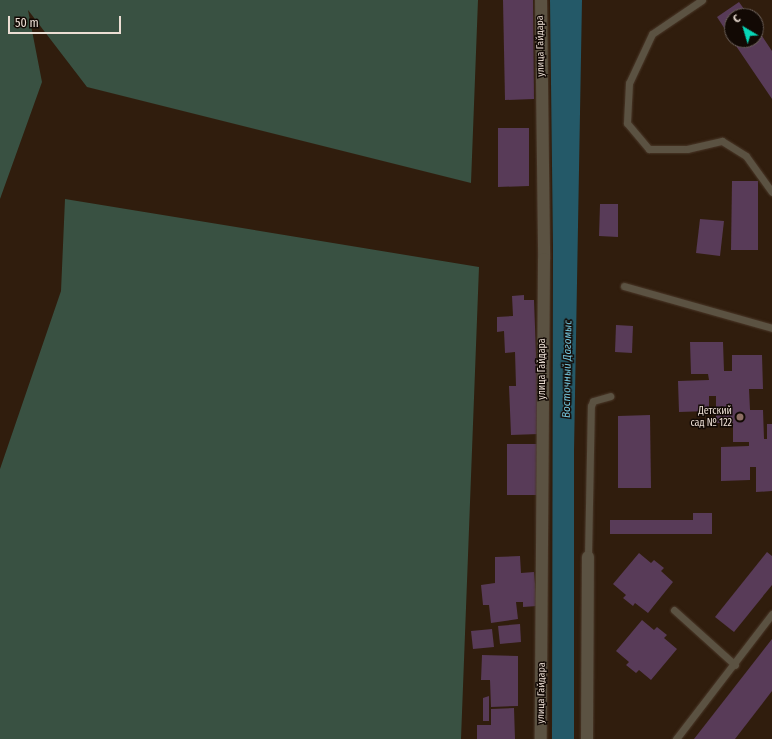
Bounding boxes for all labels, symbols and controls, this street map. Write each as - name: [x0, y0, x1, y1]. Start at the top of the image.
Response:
- scale bar: [10, 8, 123, 34]
- north arrow: [724, 8, 764, 48]
- text: С: [731, 12, 743, 26]
- street label: улица Гайдара: [534, 15, 548, 77]
- text: 50 m: [15, 16, 39, 30]
- water label: Восточный Дагомыс: [561, 320, 575, 418]
- street label: улица Гайдара: [537, 338, 549, 400]
- place label: Детский сад № 122: [690, 405, 732, 428]
- marker: Детский сад № 122: [735, 412, 745, 422]
- street label: улица Гайдара: [535, 662, 549, 724]

